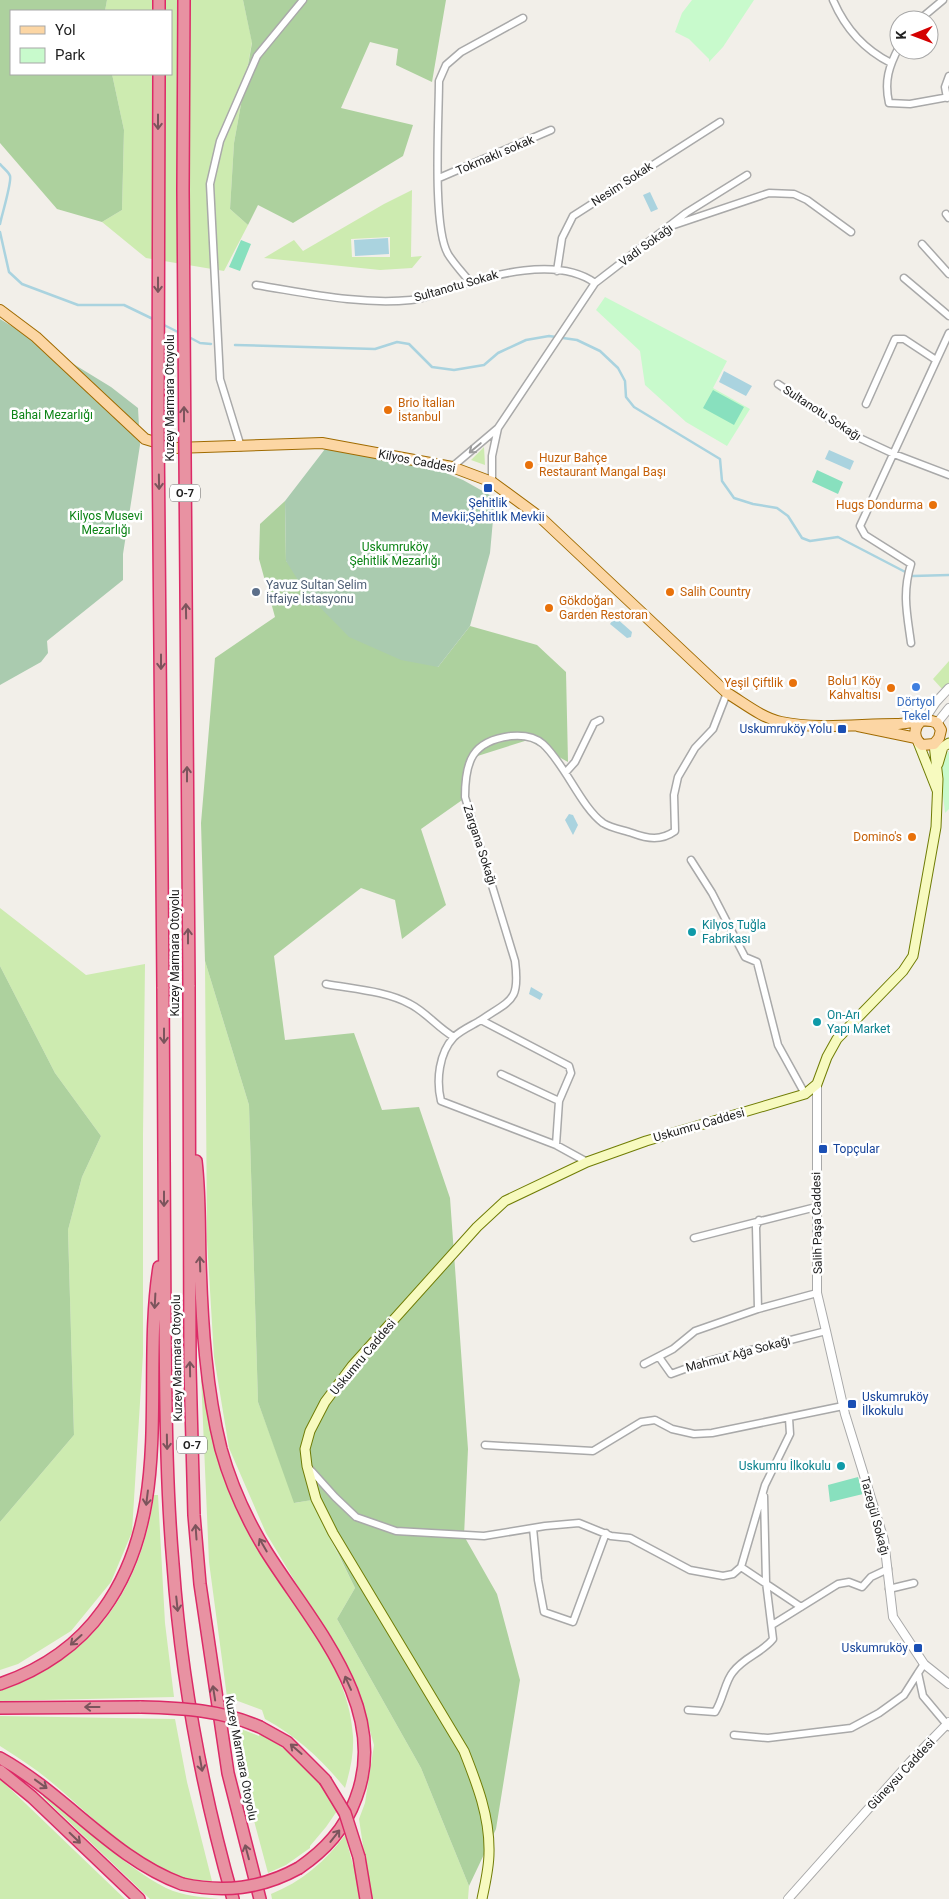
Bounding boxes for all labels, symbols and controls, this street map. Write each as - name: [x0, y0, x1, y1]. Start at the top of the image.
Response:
- legend: [10, 10, 172, 75]
- north arrow: [889, 10, 939, 60]
- text: Yol: [55, 21, 76, 39]
- text: K: [893, 31, 909, 40]
- text: Park: [55, 46, 86, 64]
- one-way arrow: [153, 114, 163, 130]
- street label: Tokmaklı sokak: [454, 132, 537, 178]
- street label: Nesim Sokak: [589, 159, 656, 209]
- street label: Vadi Sokağı: [616, 221, 676, 269]
- street label: Sultanotu Sokak: [412, 267, 501, 305]
- one-way arrow: [153, 276, 163, 293]
- street label: Kuzey Marmara Otoyolu: [163, 334, 177, 462]
- street label: Sultanotu Sokağı: [780, 383, 864, 443]
- place label: Brio İtalian İstanbul: [398, 395, 455, 424]
- marker: Brio İtalian İstanbul: [382, 404, 394, 416]
- one-way arrow: [179, 406, 189, 422]
- park label: Bahai Mezarlığı: [11, 408, 93, 422]
- one-way arrow: [469, 442, 482, 453]
- street label: Kilyos Caddesi: [377, 447, 457, 475]
- place label: Huzur Bahçe Restaurant Mangal Başı: [539, 451, 666, 479]
- marker: Huzur Bahçe Restaurant Mangal Başı: [523, 459, 535, 471]
- one-way arrow: [154, 474, 164, 490]
- marker: Şehitlik Mevkii;Şehitlık Mevkii: [482, 482, 494, 494]
- road number: O-7: [170, 484, 200, 502]
- place label: Şehitlik Mevkii;Şehitlık Mevkii: [431, 496, 545, 524]
- place label: Hugs Dondurma: [836, 498, 923, 512]
- marker: Hugs Dondurma: [927, 499, 939, 511]
- park label: Kilyos Musevi Mezarlığı: [69, 509, 143, 537]
- park label: Uskumruköy Şehitlik Mezarlığı: [350, 540, 440, 568]
- place label: Yavuz Sultan Selim İtfaiye İstasyonu: [266, 578, 367, 606]
- place label: Salih Country: [680, 585, 751, 599]
- marker: Yavuz Sultan Selim İtfaiye İstasyonu: [250, 586, 262, 598]
- marker: Salih Country: [664, 586, 676, 598]
- place label: Gökdoğan Garden Restoran: [559, 594, 648, 622]
- marker: Gökdoğan Garden Restoran: [543, 602, 555, 614]
- one-way arrow: [181, 604, 191, 620]
- one-way arrow: [156, 654, 165, 670]
- place label: Bolu1 Köy Kahvaltısı: [828, 674, 881, 702]
- place label: Yeşil Çiftlik: [724, 676, 784, 690]
- marker: Yeşil Çiftlik: [787, 677, 799, 689]
- marker: Dörtyol Tekel: [910, 681, 922, 693]
- marker: Bolu1 Köy Kahvaltısı: [885, 682, 897, 694]
- place label: Dörtyol Tekel: [897, 695, 935, 723]
- place label: Uskumruköy Yolu: [739, 722, 832, 736]
- marker: Uskumruköy Yolu: [836, 723, 848, 735]
- one-way arrow: [182, 766, 192, 782]
- street label: Zargana Sokağı: [460, 803, 500, 887]
- place label: Domino's: [853, 830, 902, 844]
- marker: Domino's: [906, 831, 918, 843]
- street label: Kuzey Marmara Otoyolu: [168, 889, 182, 1017]
- place label: Kilyos Tuğla Fabrikası: [702, 918, 766, 946]
- marker: Kilyos Tuğla Fabrikası: [686, 926, 698, 938]
- one-way arrow: [183, 929, 193, 945]
- place label: On-Arı Yapı Market: [827, 1008, 890, 1036]
- marker: On-Arı Yapı Market: [811, 1016, 823, 1028]
- one-way arrow: [159, 1028, 169, 1044]
- street label: Uskumru Caddesi: [652, 1105, 746, 1145]
- place label: Topçular: [833, 1142, 880, 1156]
- marker: Topçular: [817, 1143, 829, 1155]
- street label: Salih Paşa Caddesi: [809, 1172, 825, 1274]
- one-way arrow: [159, 1190, 169, 1206]
- one-way arrow: [196, 1256, 205, 1272]
- one-way arrow: [150, 1293, 159, 1309]
- street label: Kuzey Marmara Otoyolu: [169, 1294, 185, 1422]
- street label: Uskumru Caddesi: [327, 1316, 399, 1398]
- street label: Mahmut Ağa Sokağı: [684, 1333, 792, 1375]
- one-way arrow: [186, 1361, 195, 1377]
- place label: Uskumruköy İlkokulu: [862, 1390, 929, 1418]
- marker: Uskumruköy İlkokulu: [846, 1398, 858, 1410]
- one-way arrow: [162, 1433, 172, 1449]
- road number: O-7: [177, 1436, 207, 1454]
- place label: Uskumru İlkokulu: [739, 1458, 831, 1473]
- marker: Uskumru İlkokulu: [835, 1460, 847, 1472]
- street label: Tazegül Sokağı: [858, 1475, 892, 1557]
- one-way arrow: [142, 1490, 152, 1506]
- one-way arrow: [191, 1524, 200, 1540]
- one-way arrow: [258, 1538, 267, 1553]
- one-way arrow: [172, 1595, 182, 1611]
- one-way arrow: [69, 1634, 82, 1646]
- place label: Uskumruköy: [842, 1641, 908, 1655]
- marker: Uskumruköy: [912, 1642, 924, 1654]
- one-way arrow: [343, 1676, 353, 1691]
- one-way arrow: [209, 1685, 219, 1701]
- street label: Kuzey Marmara Otoyolu: [222, 1694, 260, 1822]
- one-way arrow: [85, 1702, 101, 1712]
- street label: Güneysu Caddesi: [864, 1735, 938, 1813]
- one-way arrow: [289, 1744, 302, 1755]
- one-way arrow: [197, 1756, 206, 1772]
- one-way arrow: [34, 1779, 48, 1789]
- one-way arrow: [330, 1829, 340, 1843]
- one-way arrow: [69, 1832, 82, 1844]
- one-way arrow: [242, 1845, 251, 1861]

